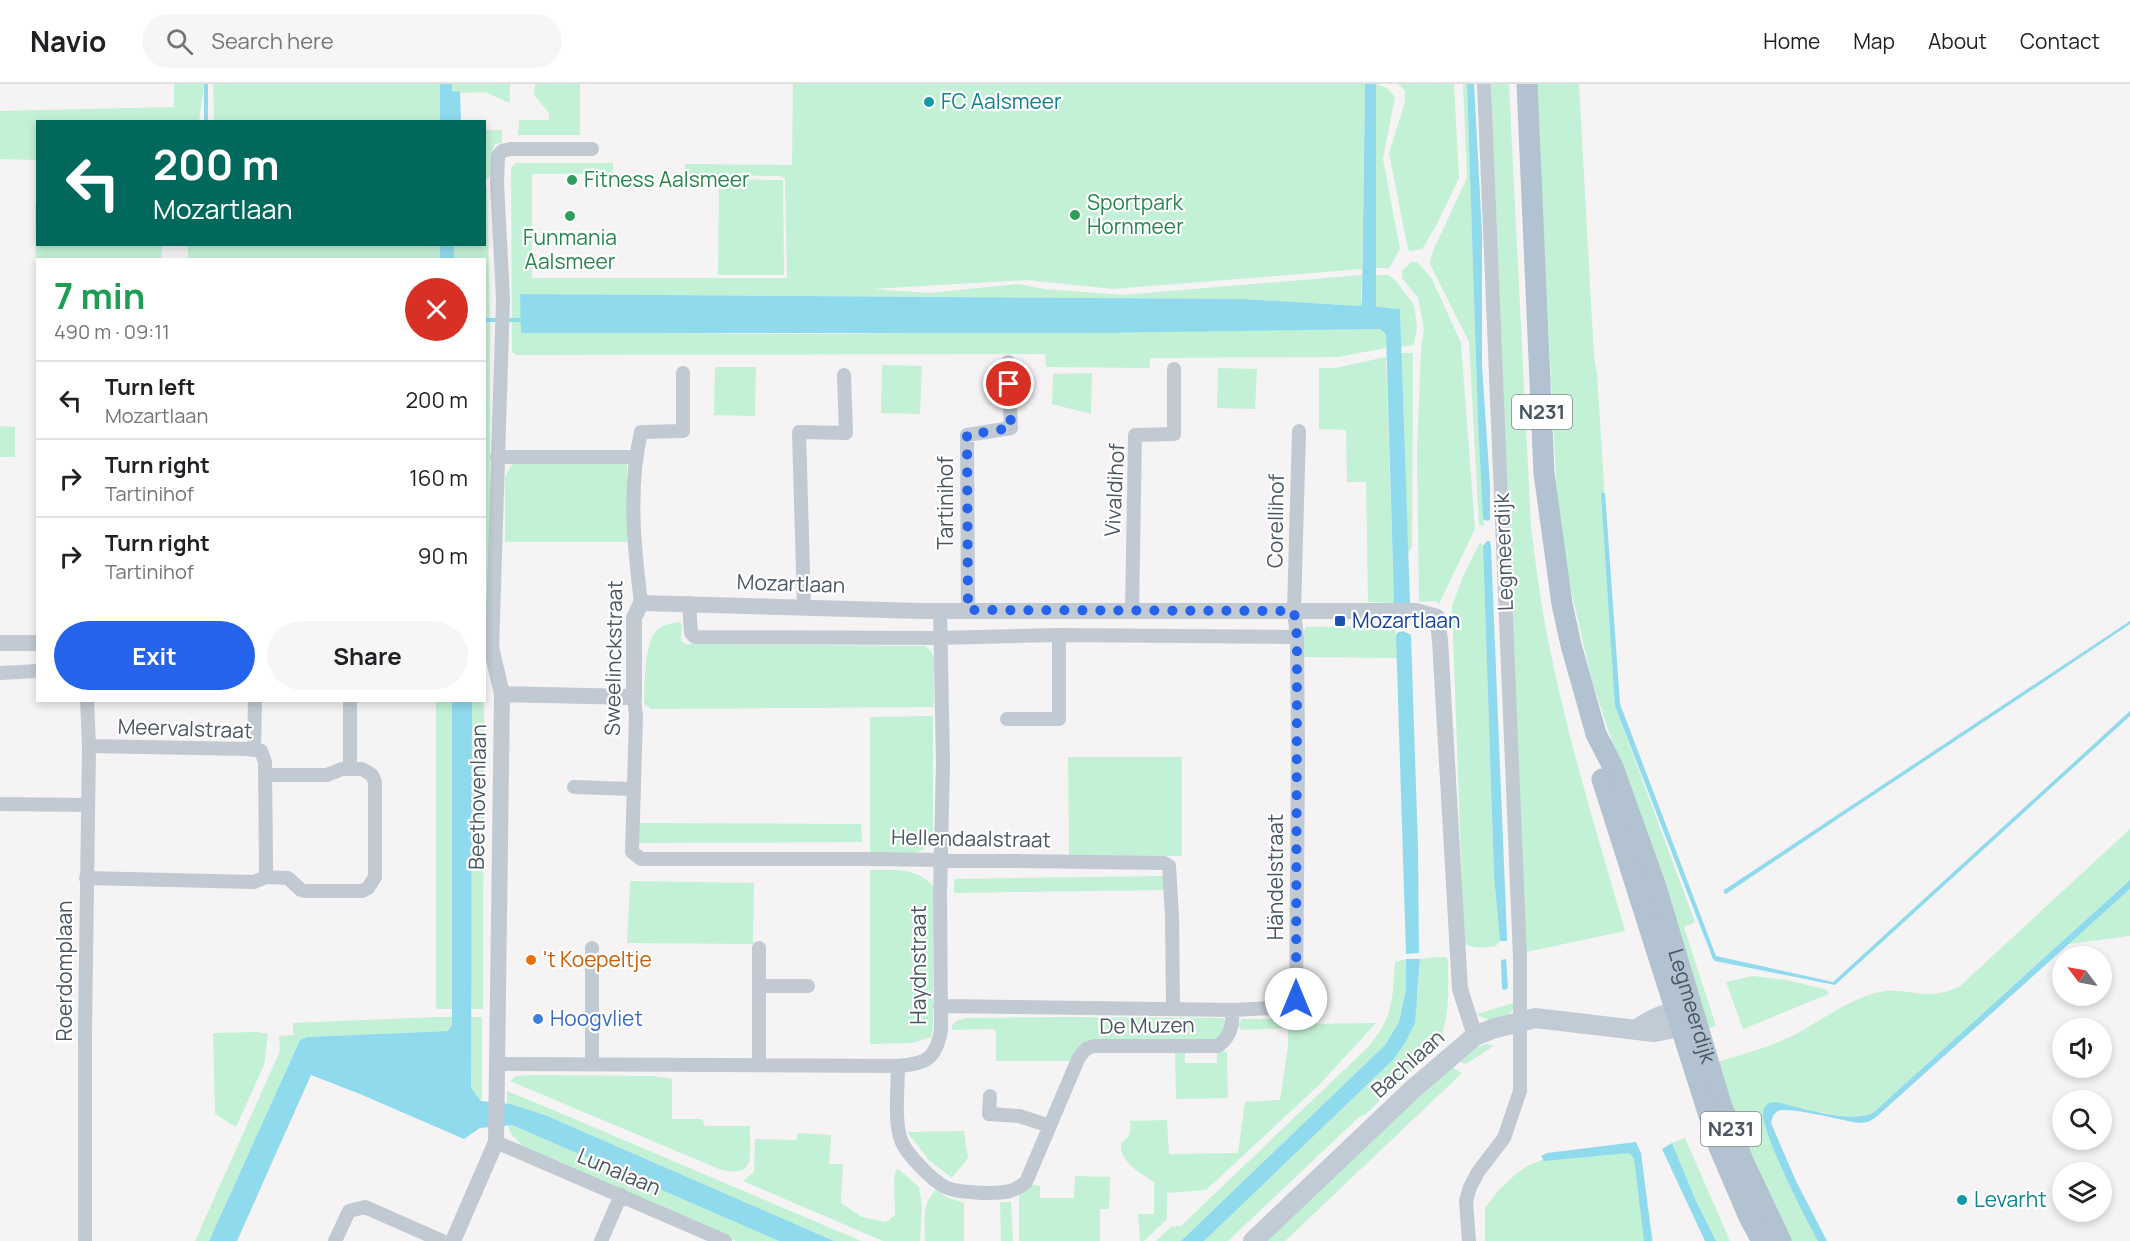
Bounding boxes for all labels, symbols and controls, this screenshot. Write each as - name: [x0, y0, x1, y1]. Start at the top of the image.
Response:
- search box: [142, 14, 562, 68]
- text: Navio: [30, 22, 106, 60]
- icon: search: [163, 25, 196, 58]
- text: Search here: [211, 26, 334, 56]
- text: Home: [1763, 27, 1820, 55]
- text: Map: [1853, 27, 1895, 55]
- text: About: [1928, 27, 1987, 55]
- text: Contact: [2020, 27, 2100, 55]
- place label: FC Aalsmeer: [941, 87, 1062, 115]
- marker: FC Aalsmeer: [922, 95, 936, 109]
- text: 200 m: [153, 135, 279, 193]
- icon: left: [54, 144, 132, 222]
- place label: Fitness Aalsmeer: [584, 165, 750, 193]
- marker: Fitness Aalsmeer: [565, 173, 579, 187]
- place label: Sportpark Hornmeer: [1087, 188, 1184, 240]
- text: Mozartlaan: [153, 190, 293, 227]
- marker: Sportpark Hornmeer: [1068, 208, 1082, 222]
- marker: Funmania Aalsmeer: [563, 209, 577, 223]
- place label: Funmania Aalsmeer: [523, 223, 617, 275]
- text: 7 min: [54, 271, 145, 320]
- button: close: [405, 278, 468, 341]
- text: 490 m · 09:11: [54, 318, 170, 345]
- pin: [983, 358, 1034, 409]
- icon: arrive: [992, 367, 1025, 400]
- text: Turn left: [105, 372, 195, 402]
- icon: left: [54, 384, 87, 417]
- text: 200 m: [406, 385, 468, 415]
- road number: N231: [1512, 395, 1572, 429]
- text: Mozartlaan: [105, 402, 208, 429]
- street label: Vivaldihof: [1098, 442, 1130, 537]
- text: Turn right: [105, 450, 210, 480]
- street label: Tartinihof: [931, 456, 959, 550]
- icon: right: [54, 462, 87, 495]
- text: 160 m: [409, 463, 468, 493]
- street label: Corellihof: [1260, 473, 1290, 568]
- text: Tartinihof: [105, 480, 194, 507]
- street label: Legmeerdijk: [1487, 492, 1519, 612]
- text: Turn right: [105, 528, 210, 558]
- icon: right: [54, 540, 87, 573]
- text: 90 m: [418, 541, 468, 571]
- text: Tartinihof: [105, 558, 194, 585]
- street label: Mozartlaan: [736, 567, 846, 599]
- street label: Sweelinckstraat: [598, 580, 628, 736]
- place label: Mozartlaan: [1352, 606, 1461, 634]
- marker: Mozartlaan: [1333, 614, 1347, 628]
- button: Exit: [54, 621, 255, 690]
- button: Share: [267, 621, 468, 690]
- street label: Meervalstraat: [117, 712, 253, 744]
- street label: Beethovenlaan: [462, 724, 492, 870]
- street label: Händelstraat: [1261, 814, 1289, 940]
- street label: Hellendaalstraat: [891, 823, 1051, 853]
- street label: Roerdomplaan: [50, 900, 78, 1042]
- street label: Haydnstraat: [904, 905, 932, 1025]
- place label: 't Koepeltje: [543, 945, 652, 973]
- street label: Legmeerdijk: [1662, 945, 1723, 1067]
- north arrow: [2052, 946, 2112, 1006]
- map controls: [2052, 946, 2112, 1222]
- marker: 't Koepeltje: [524, 953, 538, 967]
- position arrow: [1264, 967, 1328, 1031]
- place label: Hoogvliet: [550, 1004, 643, 1032]
- street label: De Muzen: [1099, 1010, 1195, 1040]
- marker: Hoogvliet: [531, 1012, 545, 1026]
- button: sound: [2052, 1018, 2112, 1078]
- street label: Bachlaan: [1365, 1023, 1450, 1104]
- button: search: [2052, 1090, 2112, 1150]
- road number: N231: [1701, 1112, 1761, 1146]
- street label: Lunalaan: [573, 1141, 665, 1201]
- button: layers: [2052, 1162, 2112, 1222]
- place label: Levarht: [1974, 1185, 2047, 1213]
- marker: Levarht: [1955, 1193, 1969, 1207]

